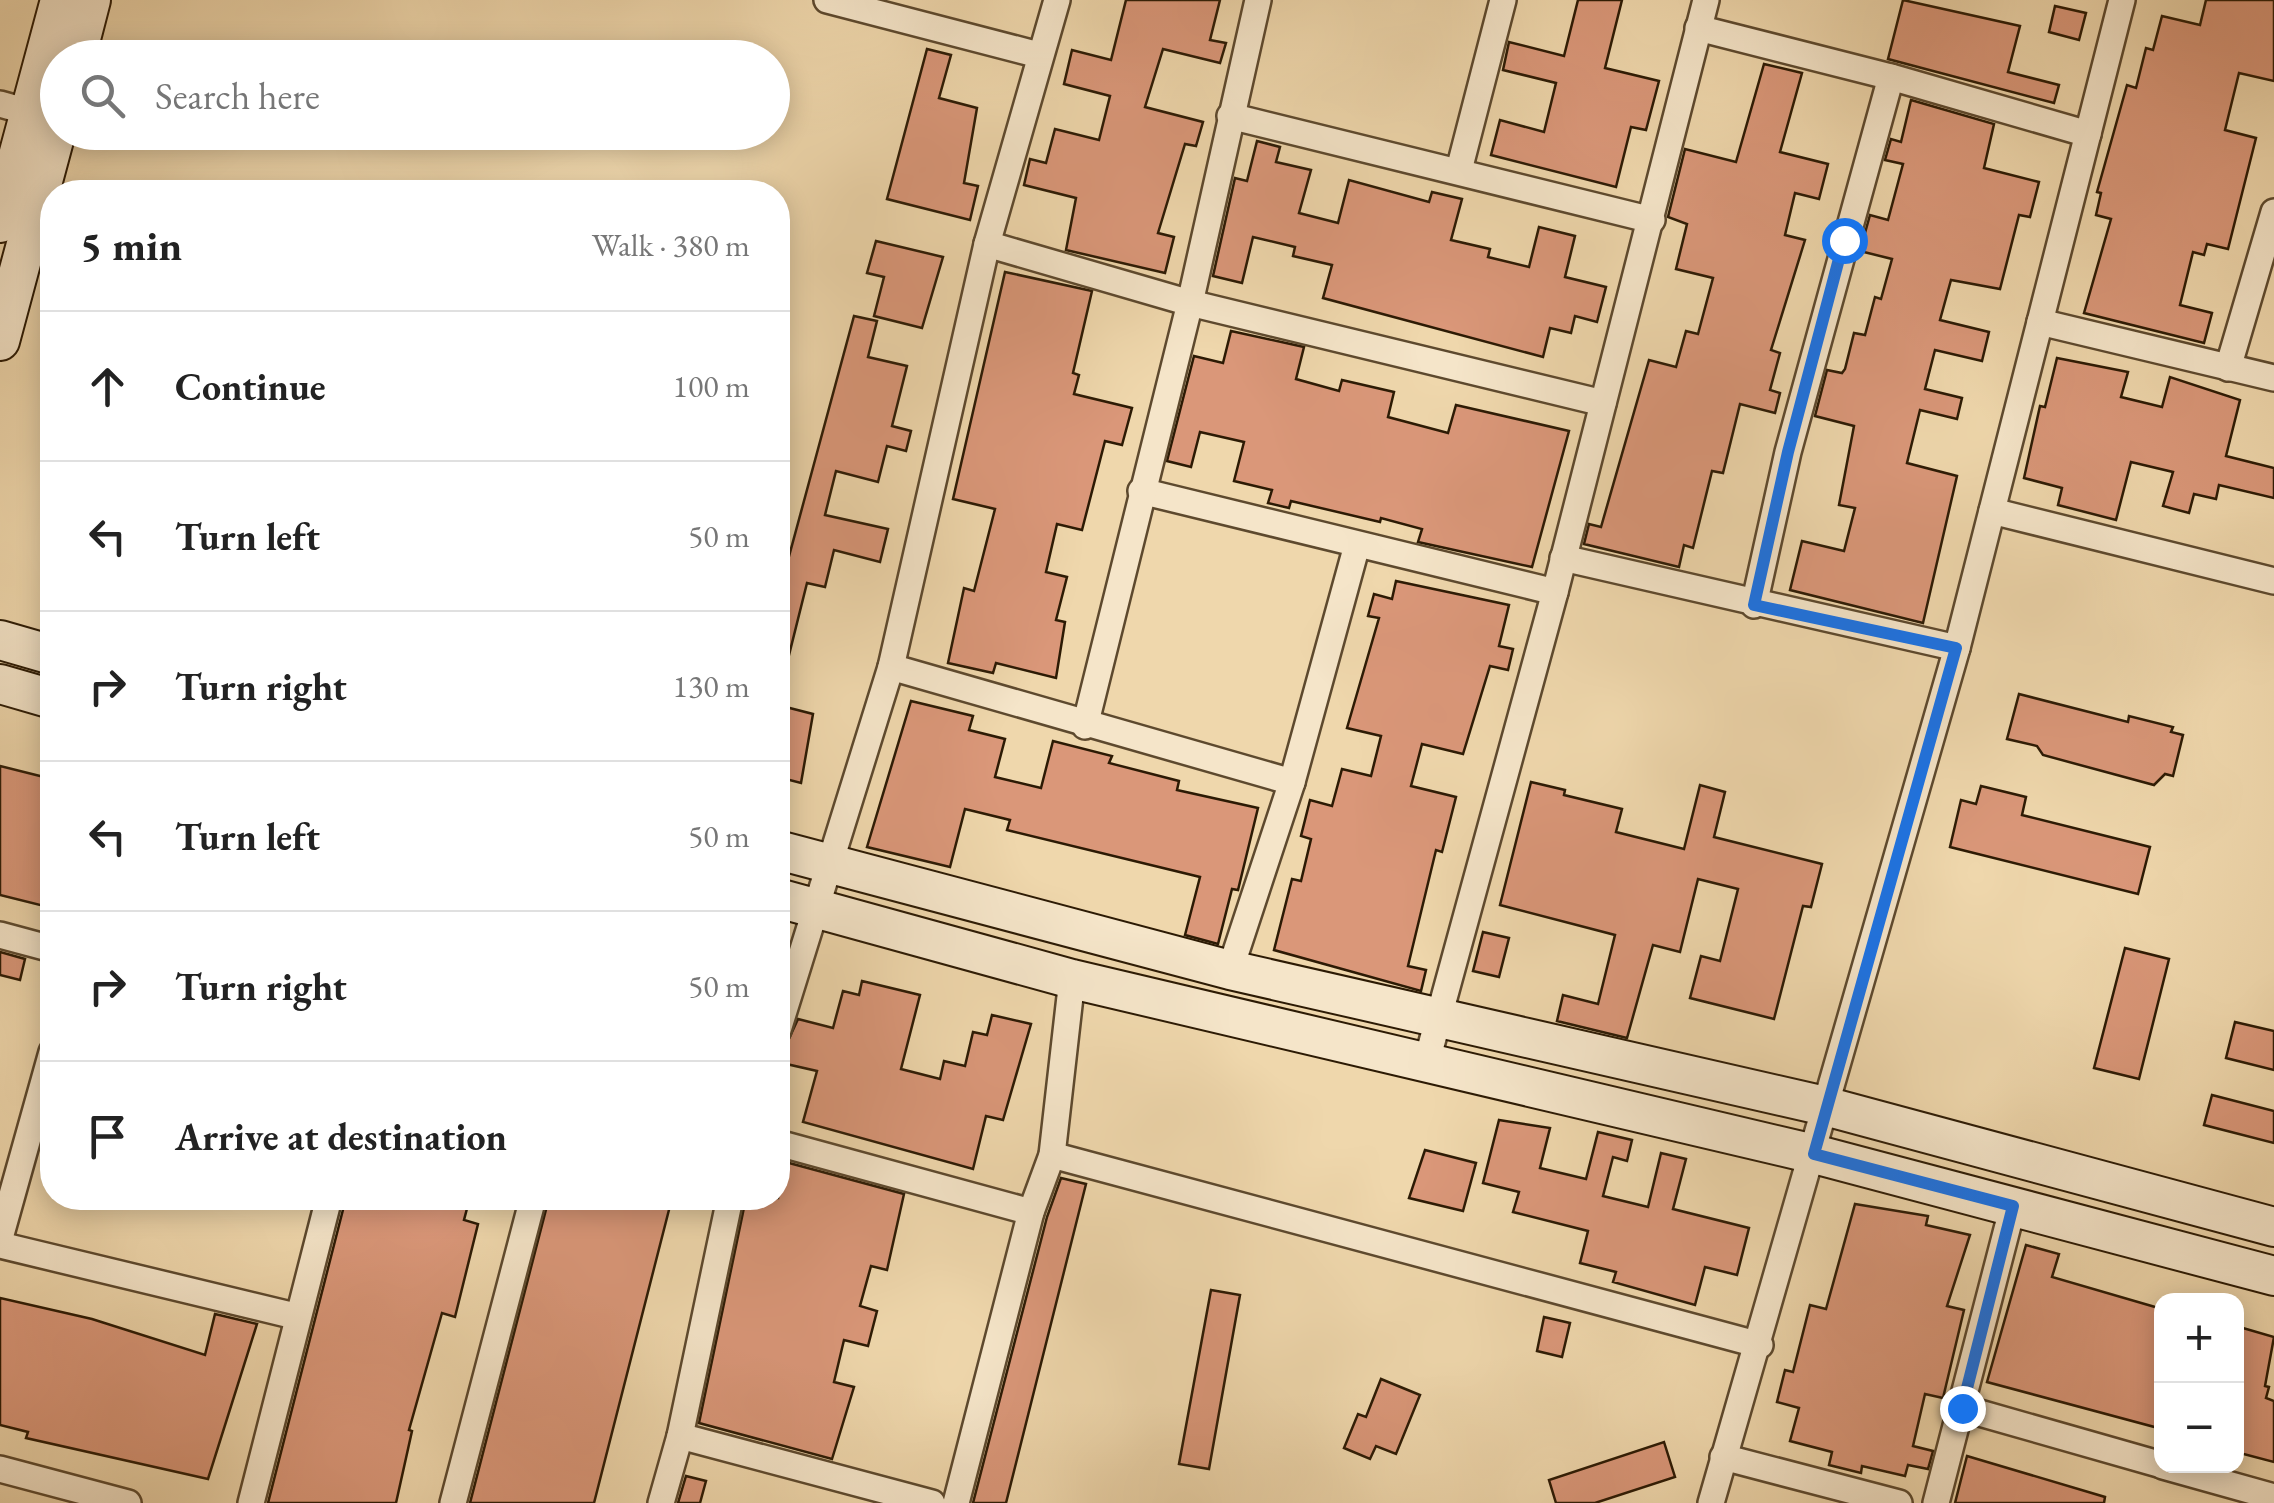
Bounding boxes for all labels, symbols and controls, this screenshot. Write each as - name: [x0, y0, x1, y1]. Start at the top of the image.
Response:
- search box: [40, 40, 790, 150]
- icon: search: [75, 68, 130, 123]
- text: Search here: [155, 71, 320, 120]
- text: 5 min: [80, 218, 182, 273]
- route start: [1822, 218, 1868, 264]
- text: Walk · 380 m: [592, 224, 750, 266]
- icon: ahead: [80, 359, 135, 414]
- text: Continue: [175, 362, 326, 411]
- text: 100 m: [673, 365, 750, 407]
- icon: left: [80, 509, 135, 564]
- text: Turn left: [175, 512, 320, 561]
- text: 50 m: [688, 515, 750, 557]
- icon: right: [80, 659, 135, 714]
- text: Turn right: [175, 662, 347, 711]
- text: 130 m: [673, 665, 750, 707]
- icon: left: [80, 809, 135, 864]
- text: Turn left: [175, 812, 320, 861]
- text: 50 m: [688, 815, 750, 857]
- icon: right: [80, 959, 135, 1014]
- text: Turn right: [175, 962, 347, 1011]
- text: 50 m: [688, 965, 750, 1007]
- icon: arrive: [80, 1109, 135, 1164]
- text: Arrive at destination: [175, 1112, 507, 1161]
- map controls: [2154, 1293, 2244, 1473]
- button: +: [2154, 1293, 2244, 1383]
- button: −: [2154, 1383, 2244, 1473]
- route end: [1940, 1386, 1986, 1432]

